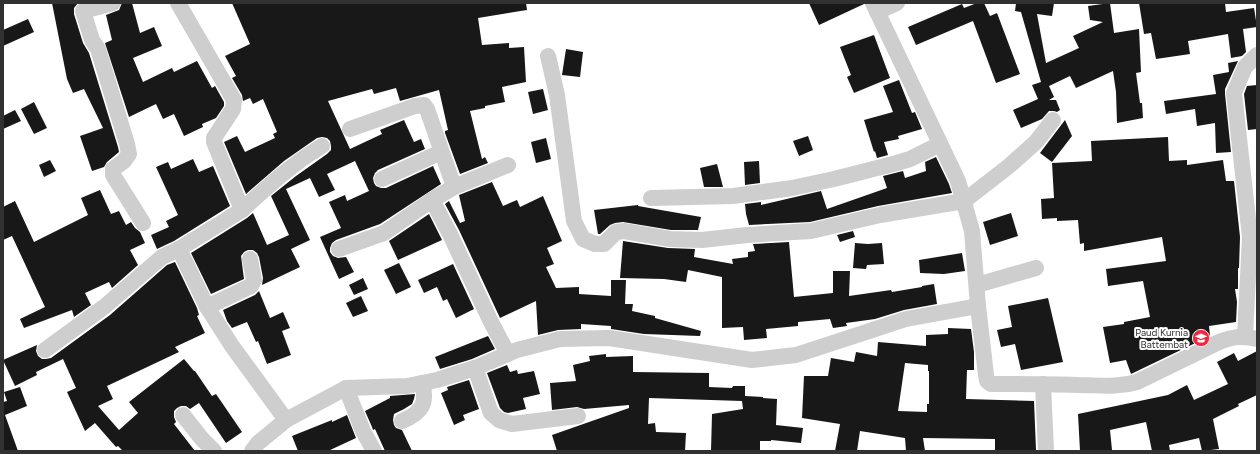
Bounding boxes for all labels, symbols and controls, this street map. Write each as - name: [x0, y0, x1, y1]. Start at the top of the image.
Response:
- place label: Paud Kurnia Battembat: [1135, 326, 1188, 351]
- school or university icon: Paud Kurnia Battembat: [1191, 328, 1211, 348]

